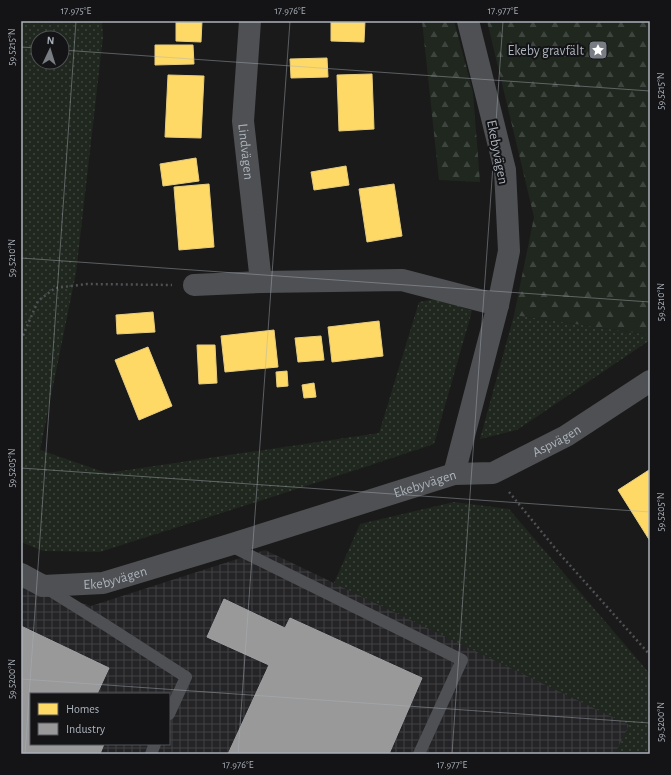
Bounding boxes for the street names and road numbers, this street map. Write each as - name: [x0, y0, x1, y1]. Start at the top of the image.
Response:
- street label: Ekebyvägen: [484, 119, 510, 185]
- street label: Lindvägen: [235, 123, 256, 180]
- street label: Aspvägen: [530, 422, 584, 460]
- street label: Ekebyvägen: [392, 468, 458, 501]
- street label: Ekebyvägen: [83, 564, 149, 592]

